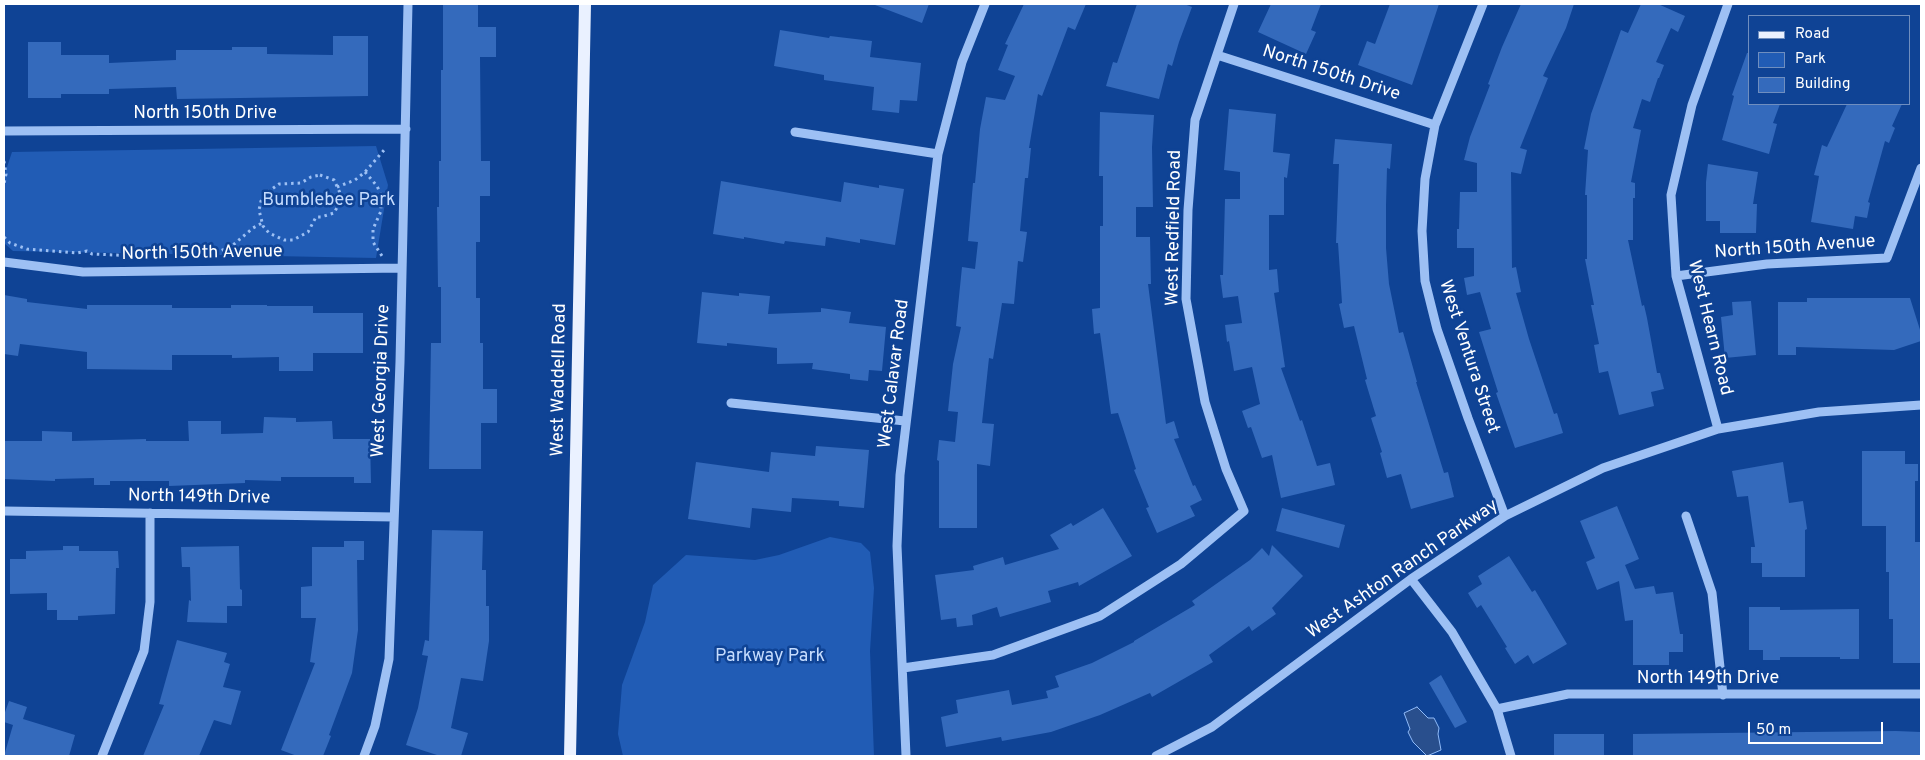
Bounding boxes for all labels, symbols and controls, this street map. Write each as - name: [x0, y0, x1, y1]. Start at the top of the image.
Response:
- legend: [1748, 15, 1910, 105]
- text: Road: [1795, 25, 1830, 44]
- street label: North 150th Drive: [1259, 42, 1403, 106]
- text: Park: [1795, 50, 1826, 69]
- text: Building: [1795, 75, 1850, 94]
- street label: North 150th Drive: [133, 103, 277, 125]
- street label: West Redfield Road: [1163, 150, 1187, 306]
- park label: Bumblebee Park: [262, 190, 396, 212]
- street label: North 150th Avenue: [1714, 232, 1876, 264]
- street label: North 150th Avenue: [121, 242, 283, 266]
- street label: West Hearn Road: [1682, 258, 1736, 398]
- street label: West Ventura Street: [1433, 278, 1503, 436]
- street label: West Calavar Road: [875, 298, 915, 450]
- street label: West Waddell Road: [548, 303, 572, 457]
- street label: West Georgia Drive: [369, 304, 395, 458]
- street label: North 149th Drive: [128, 486, 270, 510]
- street label: West Ashton Ranch Parkway: [1303, 496, 1503, 644]
- park label: Parkway Park: [715, 646, 825, 668]
- street label: North 149th Drive: [1637, 668, 1779, 690]
- scale bar: [1750, 712, 1885, 744]
- text: 50 m: [1756, 721, 1791, 740]

